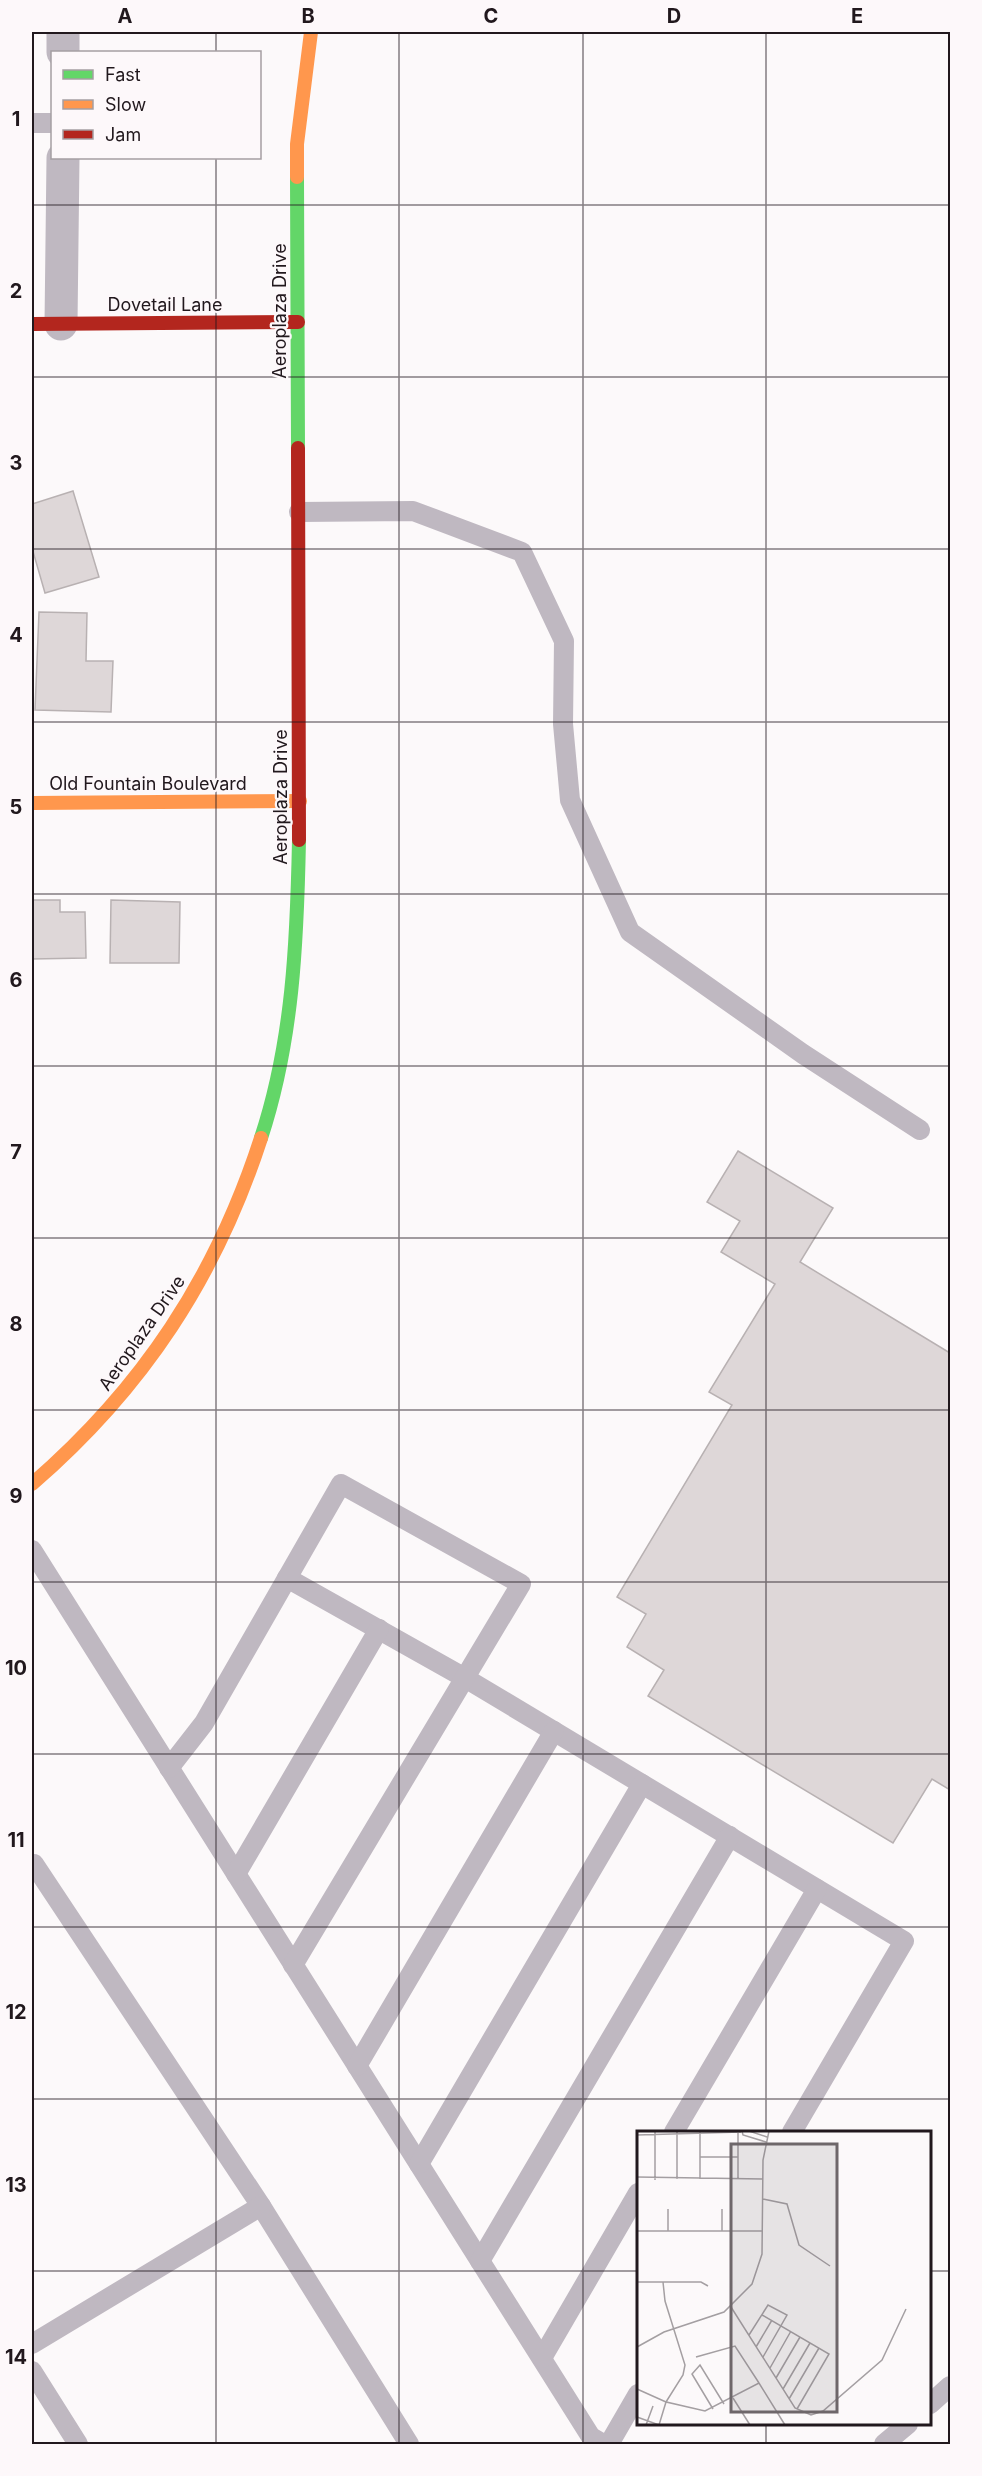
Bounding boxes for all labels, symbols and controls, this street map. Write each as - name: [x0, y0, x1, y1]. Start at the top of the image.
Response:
- text: A: [118, 4, 133, 28]
- text: B: [301, 4, 315, 28]
- text: C: [484, 4, 498, 28]
- text: D: [667, 4, 681, 28]
- text: E: [851, 4, 863, 28]
- legend: [51, 51, 261, 159]
- text: Fast: [105, 64, 141, 85]
- text: Slow: [105, 94, 146, 115]
- text: 1: [12, 107, 20, 131]
- text: Jam: [105, 124, 141, 145]
- street label: Aeroplaza Drive: [269, 243, 290, 379]
- text: 2: [10, 279, 22, 303]
- street label: Dovetail Lane: [108, 294, 222, 315]
- text: 3: [10, 451, 22, 475]
- text: 4: [9, 623, 23, 647]
- street label: Aeroplaza Drive: [270, 729, 291, 865]
- street label: Old Fountain Boulevard: [49, 773, 247, 794]
- text: 5: [10, 795, 22, 819]
- text: 6: [10, 968, 23, 992]
- text: 7: [10, 1140, 22, 1164]
- street label: Aeroplaza Drive: [94, 1271, 189, 1394]
- text: 8: [9, 1312, 23, 1336]
- text: 9: [10, 1484, 23, 1508]
- text: 10: [5, 1656, 27, 1680]
- text: 11: [7, 1828, 25, 1852]
- text: 12: [5, 2000, 27, 2024]
- inset map: [637, 2131, 931, 2425]
- text: 13: [5, 2173, 27, 2197]
- text: 14: [5, 2345, 27, 2369]

